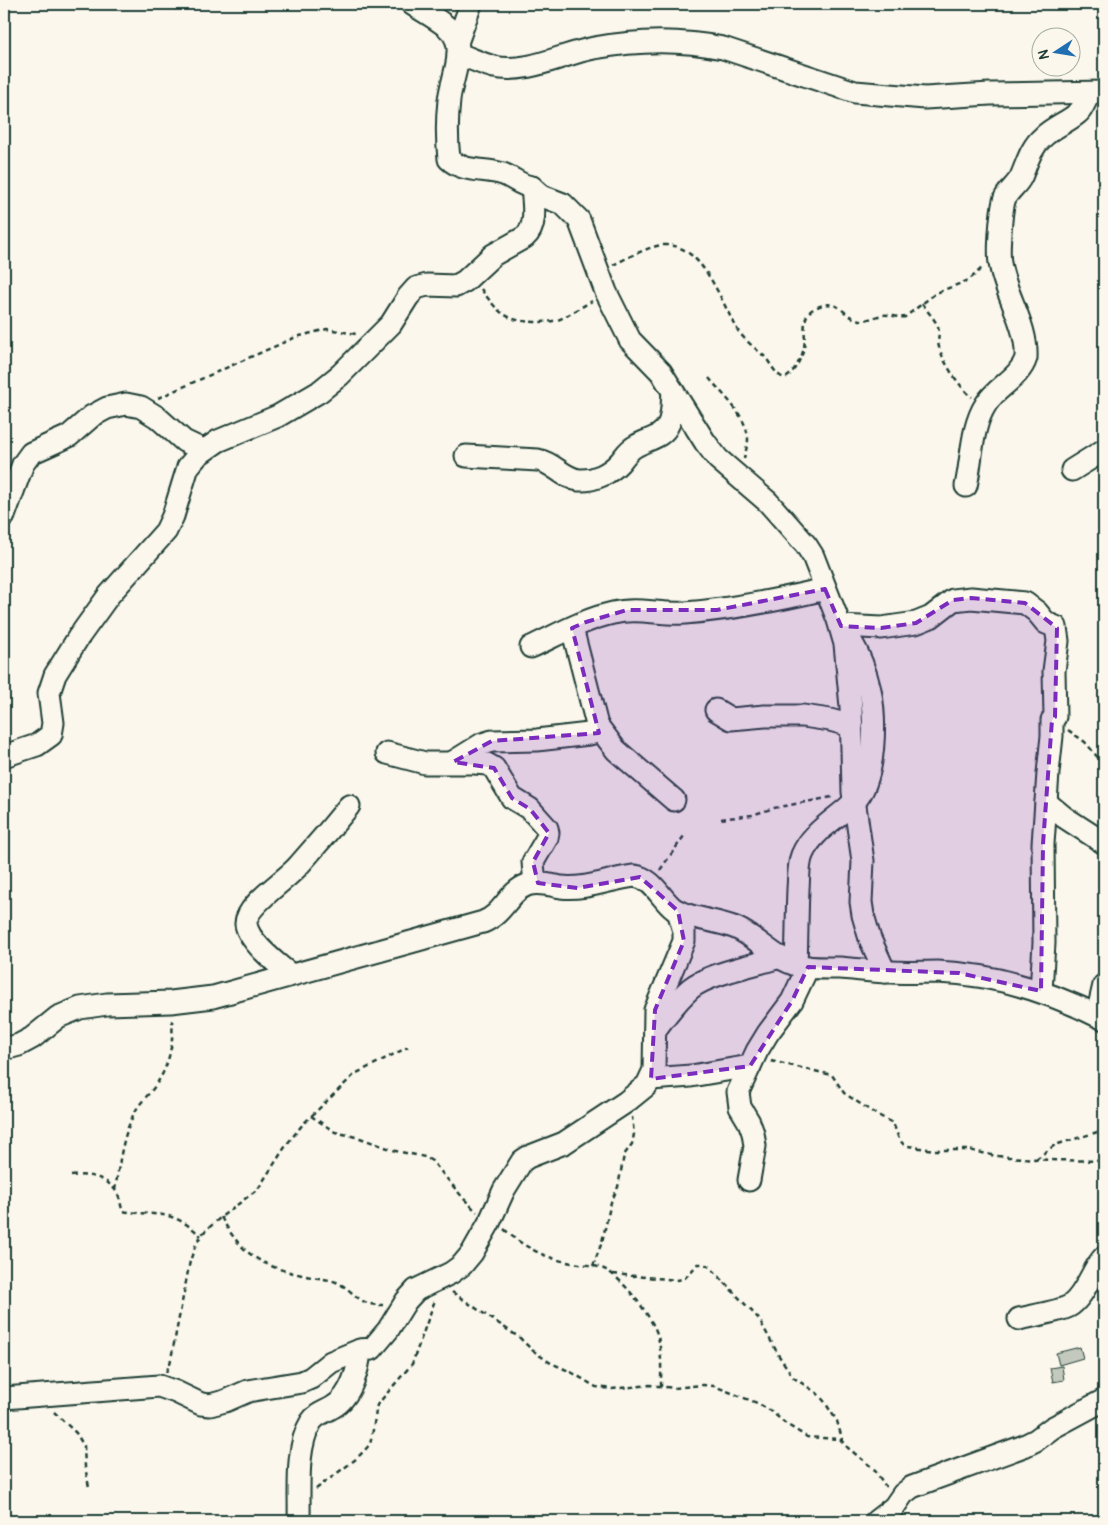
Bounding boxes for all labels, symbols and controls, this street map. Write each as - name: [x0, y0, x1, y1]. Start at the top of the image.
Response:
- north arrow: [1030, 28, 1080, 78]
- text: N: [1034, 48, 1053, 61]

